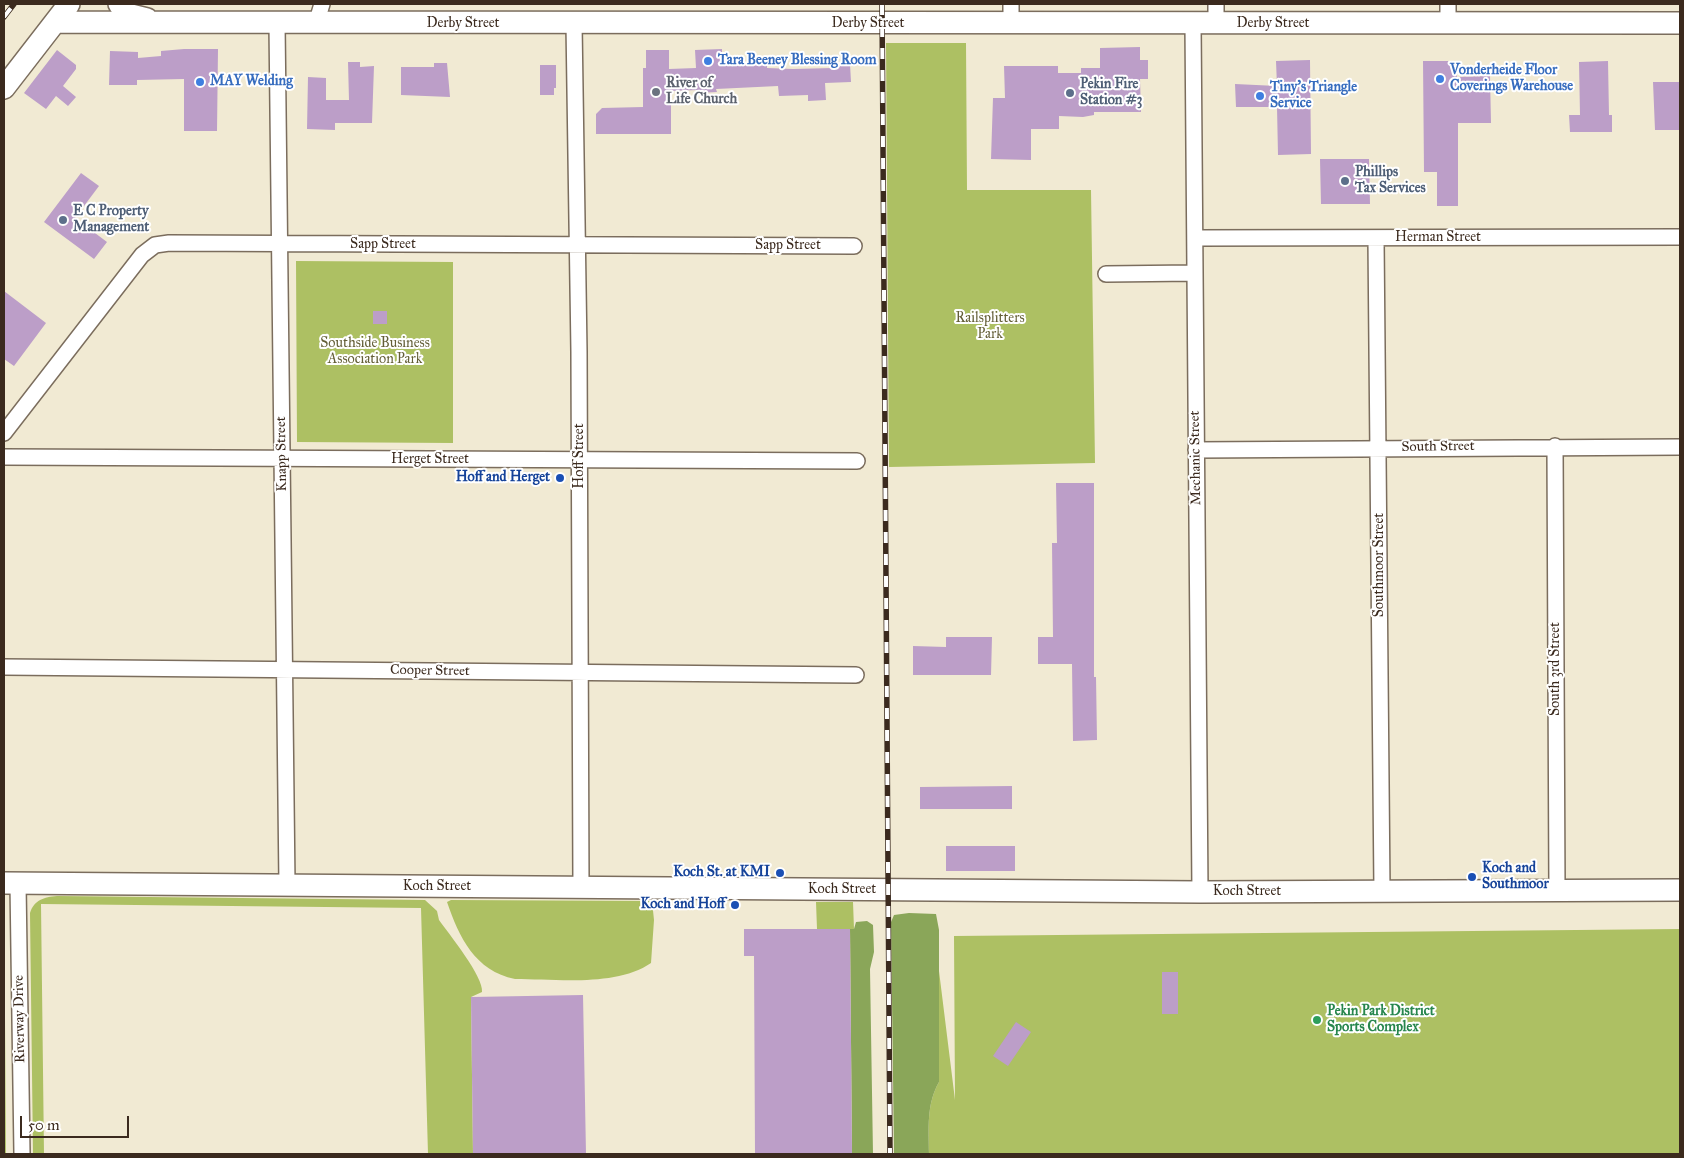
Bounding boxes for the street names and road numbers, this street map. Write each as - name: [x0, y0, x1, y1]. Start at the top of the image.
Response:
- street label: Derby Street: [426, 16, 500, 32]
- street label: Derby Street: [831, 16, 905, 32]
- street label: Derby Street: [1236, 16, 1310, 32]
- street label: Herman Street: [1395, 230, 1481, 246]
- street label: Sapp Street: [350, 237, 416, 253]
- street label: Sapp Street: [755, 238, 821, 254]
- street label: Mechanic Street: [1187, 410, 1205, 506]
- street label: Knapp Street: [273, 416, 291, 492]
- street label: Hoff Street: [572, 423, 588, 489]
- street label: South Street: [1401, 438, 1475, 456]
- street label: Herget Street: [391, 452, 469, 468]
- street label: Southmoor Street: [1372, 513, 1388, 617]
- street label: South 3rd Street: [1548, 622, 1564, 716]
- street label: Cooper Street: [390, 662, 470, 680]
- street label: Koch Street: [403, 879, 471, 895]
- street label: Koch Street: [808, 882, 876, 898]
- street label: Koch Street: [1213, 884, 1281, 900]
- street label: Riverway Drive: [11, 975, 29, 1063]

